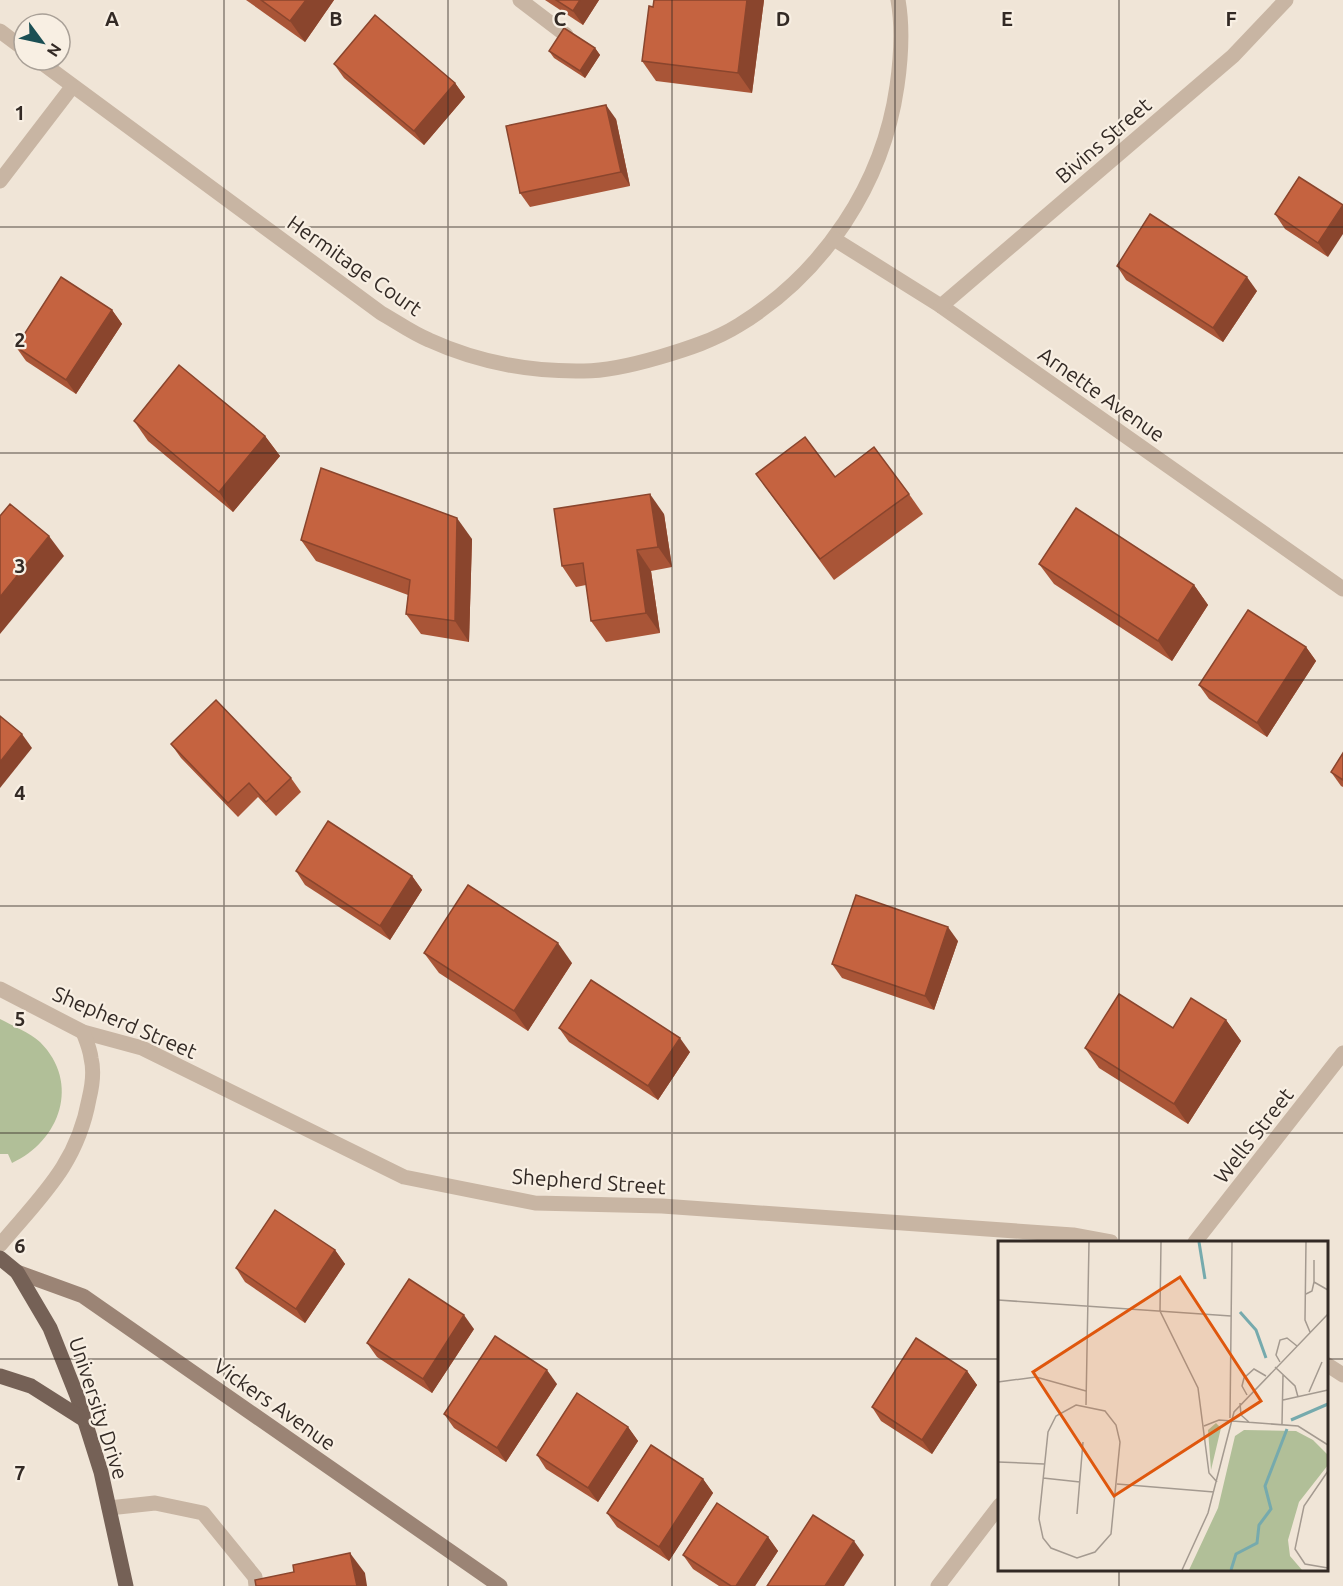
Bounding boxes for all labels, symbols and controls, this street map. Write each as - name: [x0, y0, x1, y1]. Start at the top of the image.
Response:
- text: A: [105, 7, 119, 30]
- text: B: [329, 7, 343, 30]
- text: C: [554, 7, 567, 30]
- text: D: [776, 7, 790, 30]
- text: E: [1001, 7, 1013, 30]
- text: F: [1225, 7, 1237, 30]
- north arrow: [12, 12, 72, 72]
- text: N: [44, 40, 65, 60]
- street label: Bivins Street: [1050, 92, 1156, 188]
- text: 1: [14, 101, 26, 124]
- street label: Hermitage Court: [283, 210, 427, 320]
- text: 2: [14, 328, 26, 351]
- street label: Arnette Avenue: [1034, 341, 1170, 447]
- text: 3: [14, 554, 26, 577]
- text: 4: [14, 781, 26, 804]
- street label: Shepherd Street: [49, 981, 201, 1063]
- text: 5: [14, 1007, 26, 1030]
- street label: Wells Street: [1208, 1083, 1298, 1187]
- street label: Shepherd Street: [511, 1164, 667, 1198]
- text: 6: [14, 1234, 26, 1257]
- inset map: [998, 1241, 1328, 1571]
- street label: University Drive: [65, 1334, 133, 1482]
- street label: Vickers Avenue: [209, 1353, 341, 1455]
- text: 7: [14, 1461, 26, 1484]

